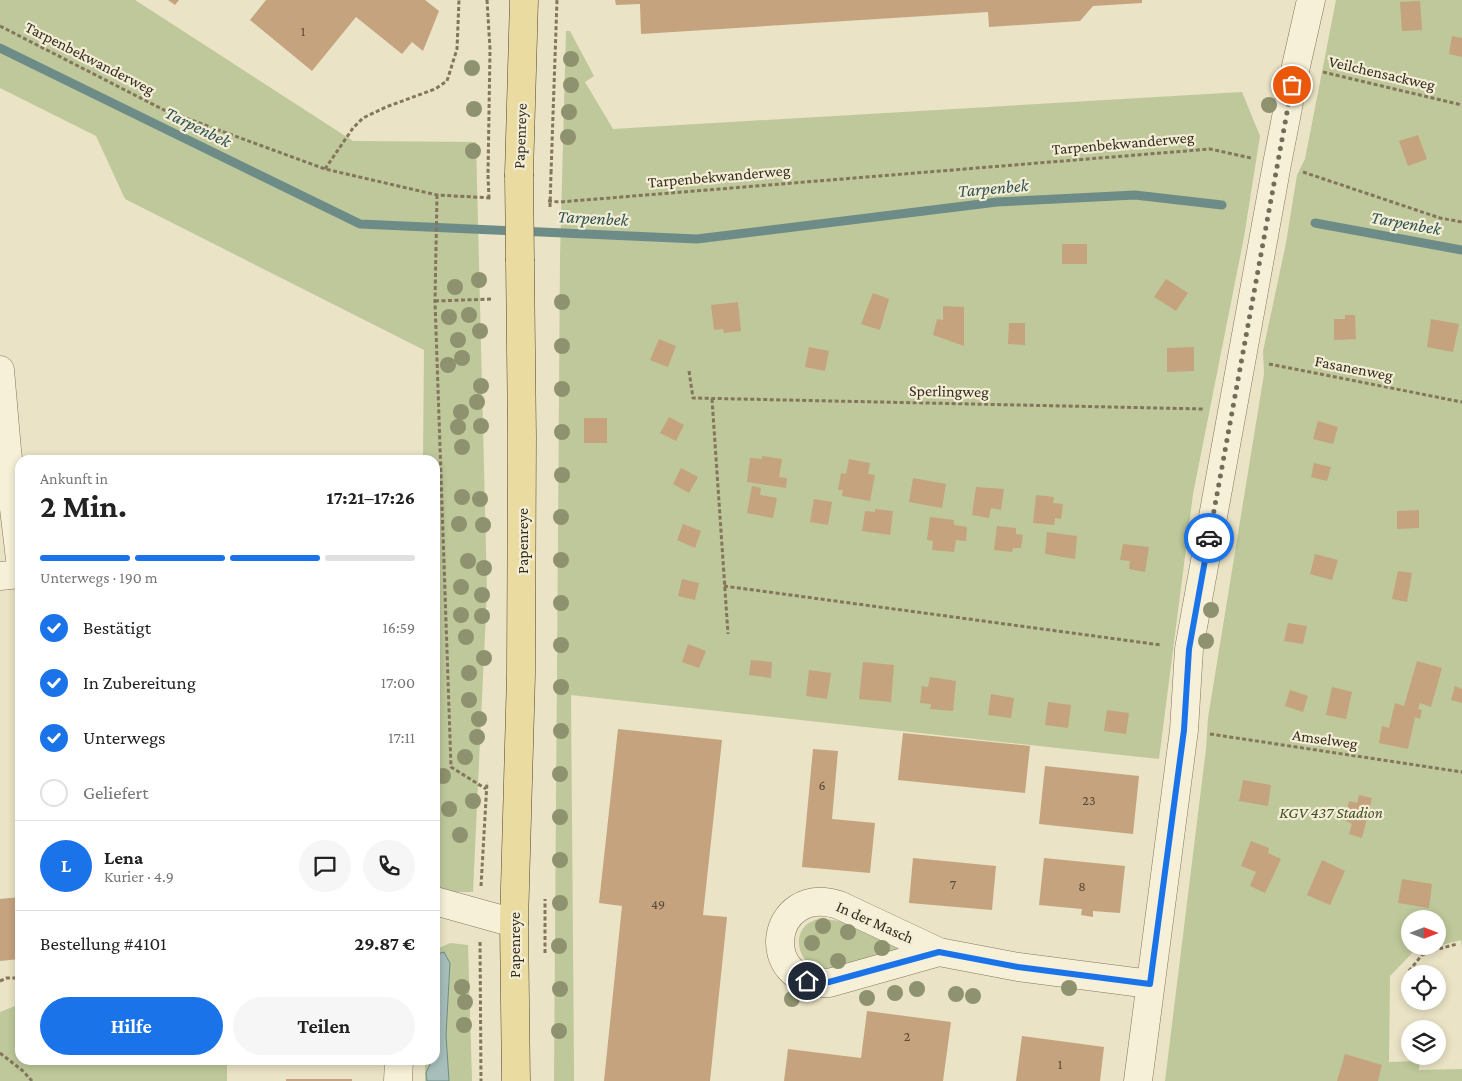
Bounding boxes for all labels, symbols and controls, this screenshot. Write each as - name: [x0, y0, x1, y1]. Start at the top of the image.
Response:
- street label: Tarpenbekwanderweg: [22, 18, 158, 99]
- house number: 1: [301, 23, 306, 39]
- street label: Veilchensackweg: [1327, 52, 1437, 95]
- pin: [1271, 64, 1313, 106]
- icon: bag: [1278, 71, 1306, 99]
- water label: Tarpenbek: [162, 102, 235, 152]
- street label: Papenreye: [510, 103, 531, 169]
- street label: Tarpenbekwanderweg: [1051, 128, 1195, 159]
- street label: Tarpenbekwanderweg: [647, 161, 791, 192]
- water label: Tarpenbek: [957, 175, 1030, 201]
- water label: Tarpenbek: [557, 206, 630, 230]
- water label: Tarpenbek: [1369, 207, 1444, 239]
- street label: Fasanenweg: [1313, 352, 1395, 385]
- street label: Sperlingweg: [909, 382, 989, 401]
- text: Ankunft in: [40, 470, 108, 487]
- text: 17:21–17:26: [326, 487, 415, 508]
- text: 2 Min.: [40, 488, 127, 524]
- street label: Papenreye: [514, 508, 532, 574]
- courier: [1184, 513, 1234, 563]
- icon: car: [1195, 524, 1223, 552]
- text: Unterwegs · 190 m: [40, 569, 158, 586]
- icon: check: [40, 614, 68, 642]
- text: Bestätigt: [83, 617, 151, 638]
- text: 16:59: [382, 619, 415, 636]
- icon: check: [40, 669, 68, 697]
- text: In Zubereitung: [83, 672, 196, 693]
- text: 17:00: [381, 674, 415, 691]
- icon: check: [40, 724, 68, 752]
- street label: Amselweg: [1291, 726, 1359, 753]
- text: Unterwegs: [83, 727, 166, 748]
- text: 17:11: [388, 729, 415, 746]
- house number: 6: [818, 777, 826, 793]
- text: Geliefert: [83, 782, 149, 803]
- house number: 23: [1082, 792, 1096, 808]
- park label: KGV 437 Stadion: [1279, 804, 1383, 821]
- button: chat: [299, 840, 351, 892]
- button: phone: [363, 840, 415, 892]
- text: Lena: [104, 847, 143, 868]
- text: L: [61, 855, 71, 876]
- text: Kurier · 4.9: [104, 868, 174, 885]
- house number: 7: [950, 876, 957, 892]
- house number: 8: [1078, 878, 1086, 894]
- house number: 49: [651, 896, 665, 912]
- street label: In der Masch: [834, 897, 917, 947]
- north arrow: [1401, 910, 1446, 955]
- map controls: [1401, 910, 1446, 1065]
- street label: Papenreye: [506, 912, 524, 978]
- text: Bestellung #4101: [40, 933, 167, 954]
- text: 29.87 €: [355, 933, 415, 954]
- pin: [786, 960, 828, 1002]
- button: locate: [1401, 965, 1446, 1010]
- icon: home: [793, 967, 821, 995]
- button: Hilfe: [40, 997, 223, 1055]
- button: Teilen: [233, 997, 415, 1055]
- button: layers: [1401, 1020, 1446, 1065]
- house number: 2: [904, 1028, 911, 1044]
- house number: 1: [1058, 1056, 1063, 1072]

